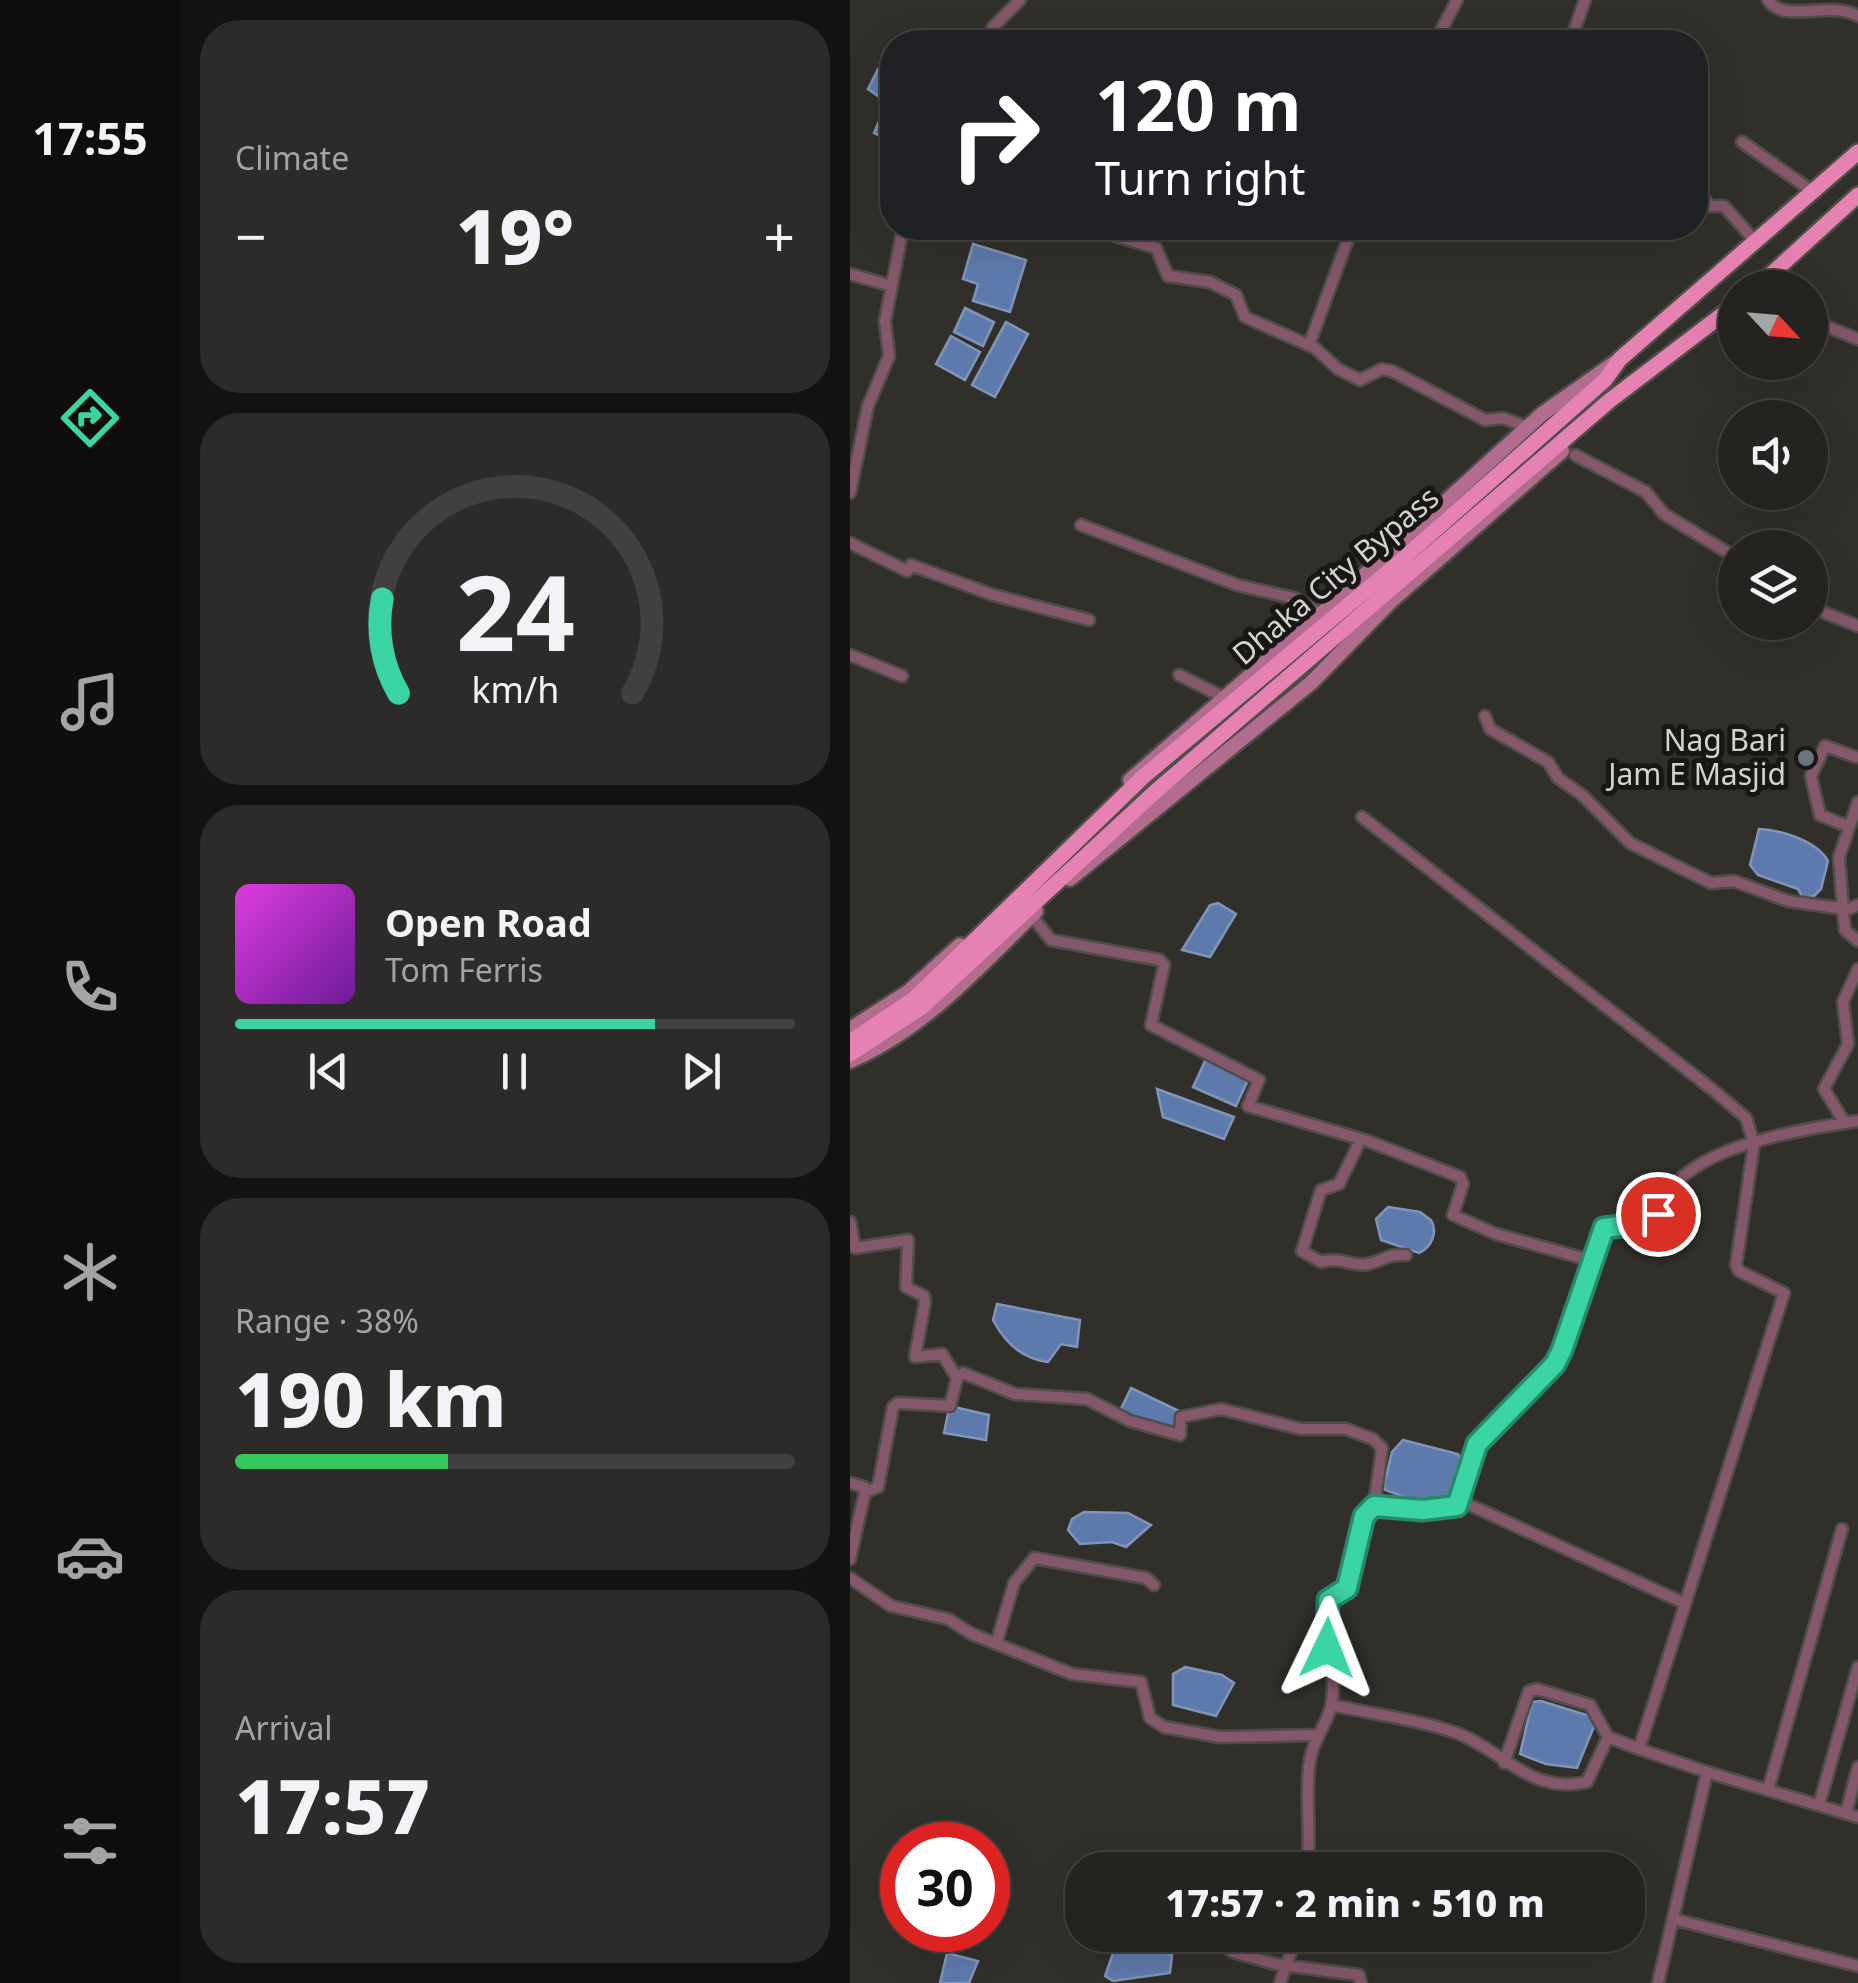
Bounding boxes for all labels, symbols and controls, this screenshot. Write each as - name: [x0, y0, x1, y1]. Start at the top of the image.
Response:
- text: 120 m: [1095, 56, 1302, 152]
- icon: right: [930, 70, 1060, 200]
- text: 17:55: [32, 107, 148, 168]
- text: Climate: [235, 136, 349, 179]
- text: Turn right: [1095, 147, 1306, 208]
- text: 19°: [456, 184, 574, 286]
- text: −: [235, 198, 266, 273]
- text: +: [764, 198, 795, 273]
- north arrow: [1718, 270, 1828, 380]
- map controls: [1718, 270, 1828, 640]
- icon: directions: [55, 383, 125, 453]
- button: sound: [1718, 400, 1828, 510]
- street label: Dhaka City Bypass: [1223, 476, 1447, 673]
- button: layers: [1718, 530, 1828, 640]
- text: 24: [456, 540, 574, 681]
- text: km/h: [471, 665, 559, 713]
- icon: music: [55, 667, 125, 737]
- place label: Nag Bari Jam E Masjid: [1605, 719, 1786, 794]
- marker: Nag Bari Jam E Masjid: [1795, 747, 1817, 769]
- text: Open Road: [385, 896, 592, 948]
- text: Tom Ferris: [385, 948, 543, 991]
- icon: phone: [55, 952, 125, 1022]
- icon: previous: [301, 1044, 356, 1099]
- icon: pause: [487, 1044, 542, 1099]
- icon: next: [674, 1044, 729, 1099]
- pin: [1616, 1172, 1701, 1257]
- icon: arrive: [1631, 1187, 1686, 1242]
- icon: climate: [55, 1237, 125, 1307]
- text: Range · 38%: [235, 1299, 419, 1342]
- text: 190 km: [235, 1347, 506, 1449]
- icon: car: [55, 1521, 125, 1591]
- position arrow: [1275, 1596, 1379, 1700]
- text: Arrival: [235, 1706, 333, 1749]
- text: 17:57: [235, 1754, 430, 1856]
- icon: filters: [55, 1806, 125, 1876]
- speed limit sign: 30: [880, 1822, 1010, 1952]
- text: 17:57 · 2 min · 510 m: [1165, 1876, 1545, 1928]

